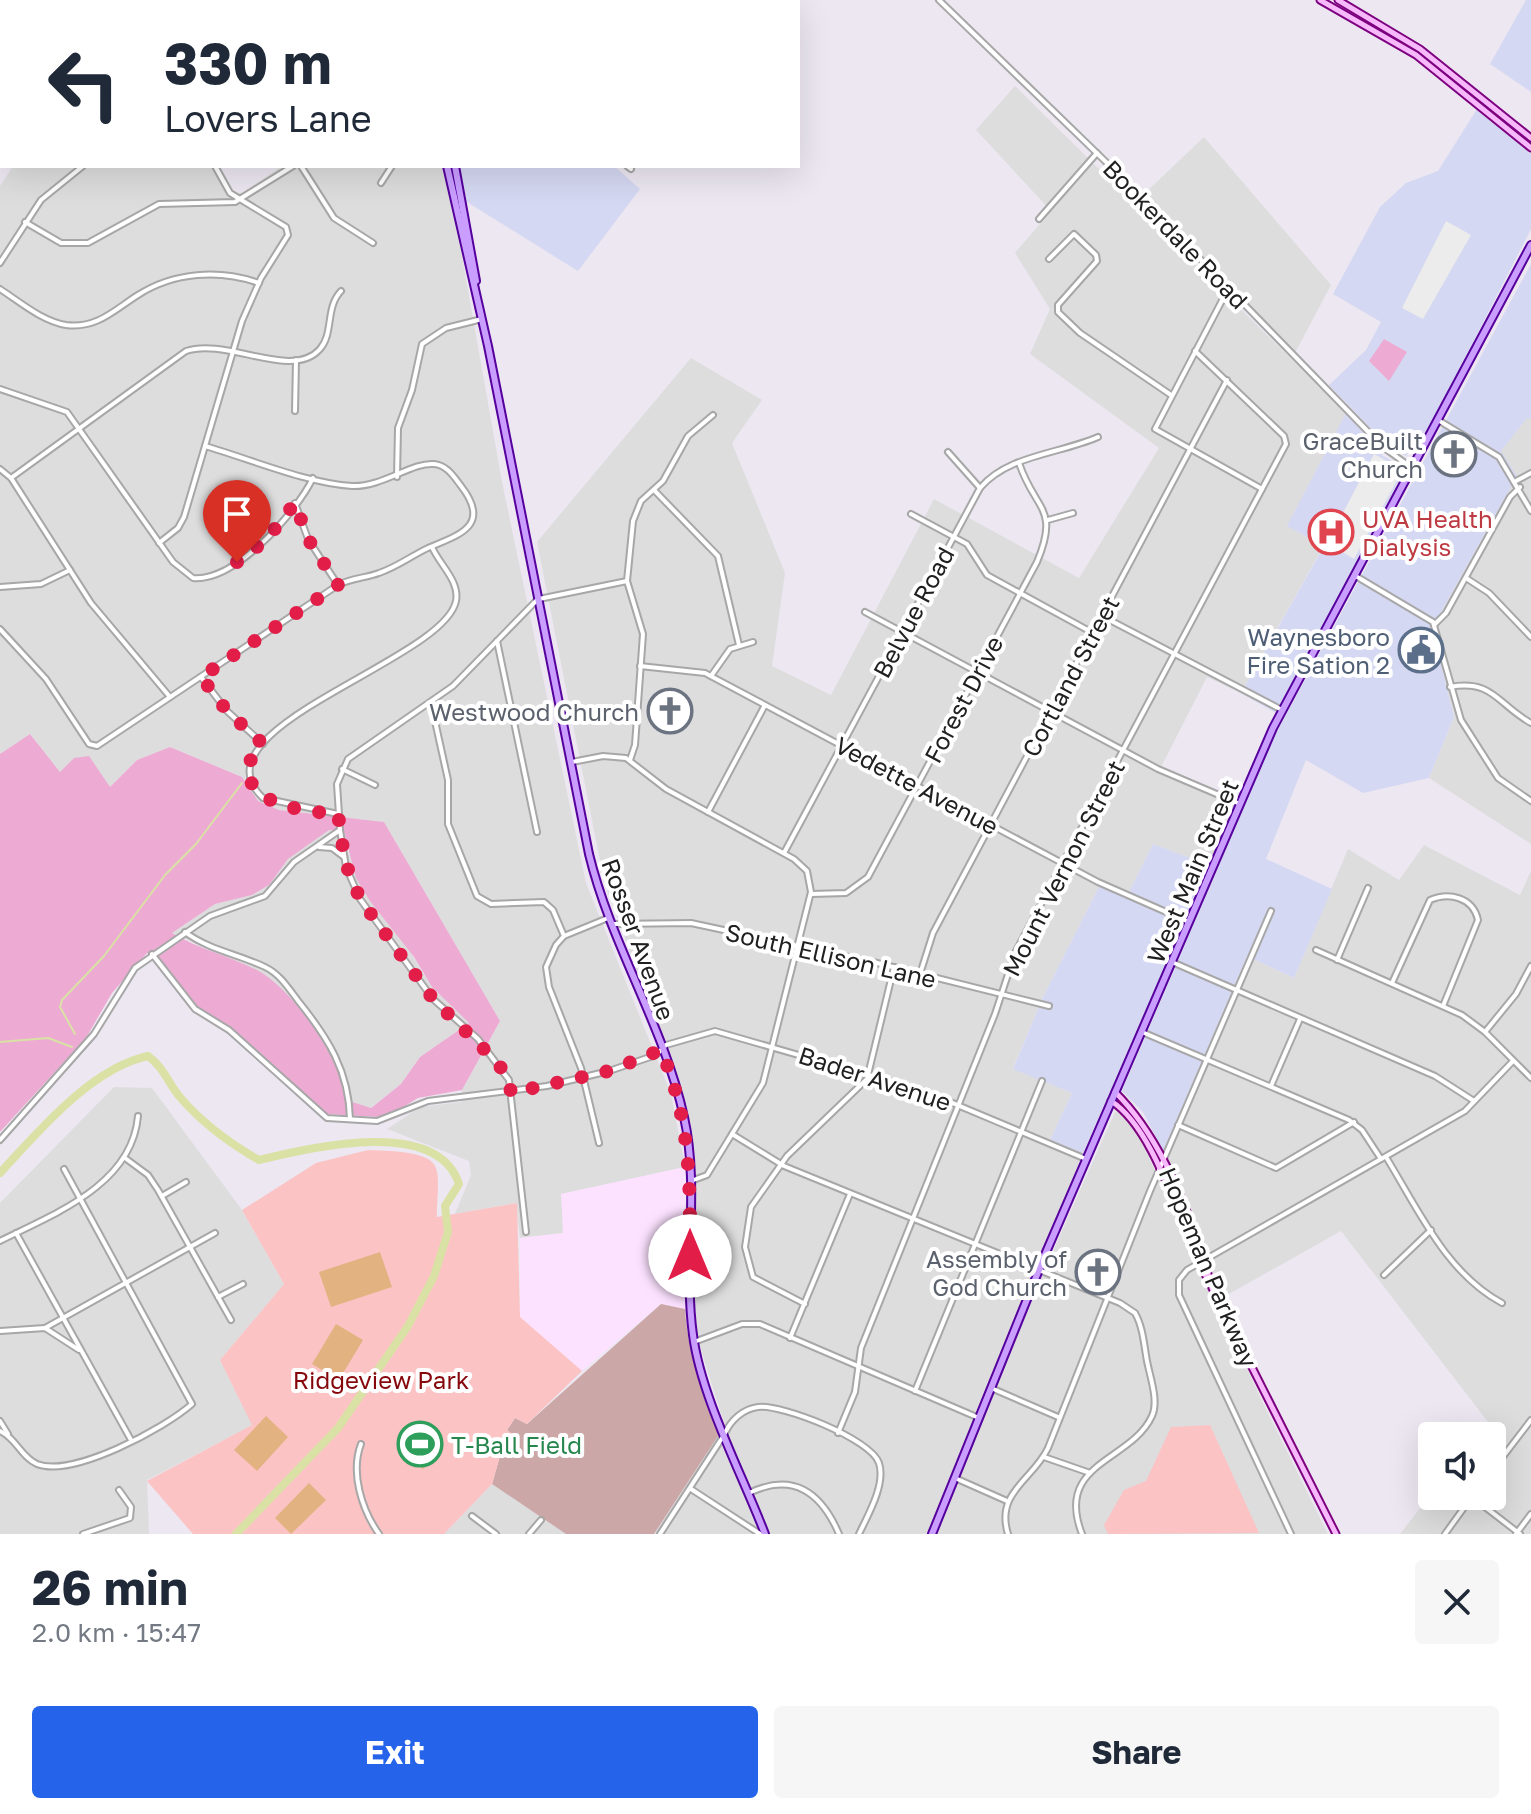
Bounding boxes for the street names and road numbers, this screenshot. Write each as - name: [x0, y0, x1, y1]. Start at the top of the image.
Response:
- street label: Bookerdale Road: [1098, 154, 1254, 314]
- street label: Belvue Road: [866, 542, 960, 682]
- street label: Cortland Street: [1015, 591, 1125, 761]
- street label: Forest Drive: [918, 631, 1008, 767]
- street label: Vedette Avenue: [830, 730, 1004, 840]
- street label: Mount Vernon Street: [996, 755, 1130, 981]
- street label: West Main Street: [1140, 775, 1244, 967]
- street label: Rosser Avenue: [596, 854, 682, 1024]
- street label: South Ellison Lane: [723, 917, 939, 993]
- street label: Bader Avenue: [795, 1040, 955, 1116]
- street label: Hopeman Parkway: [1154, 1163, 1264, 1371]

